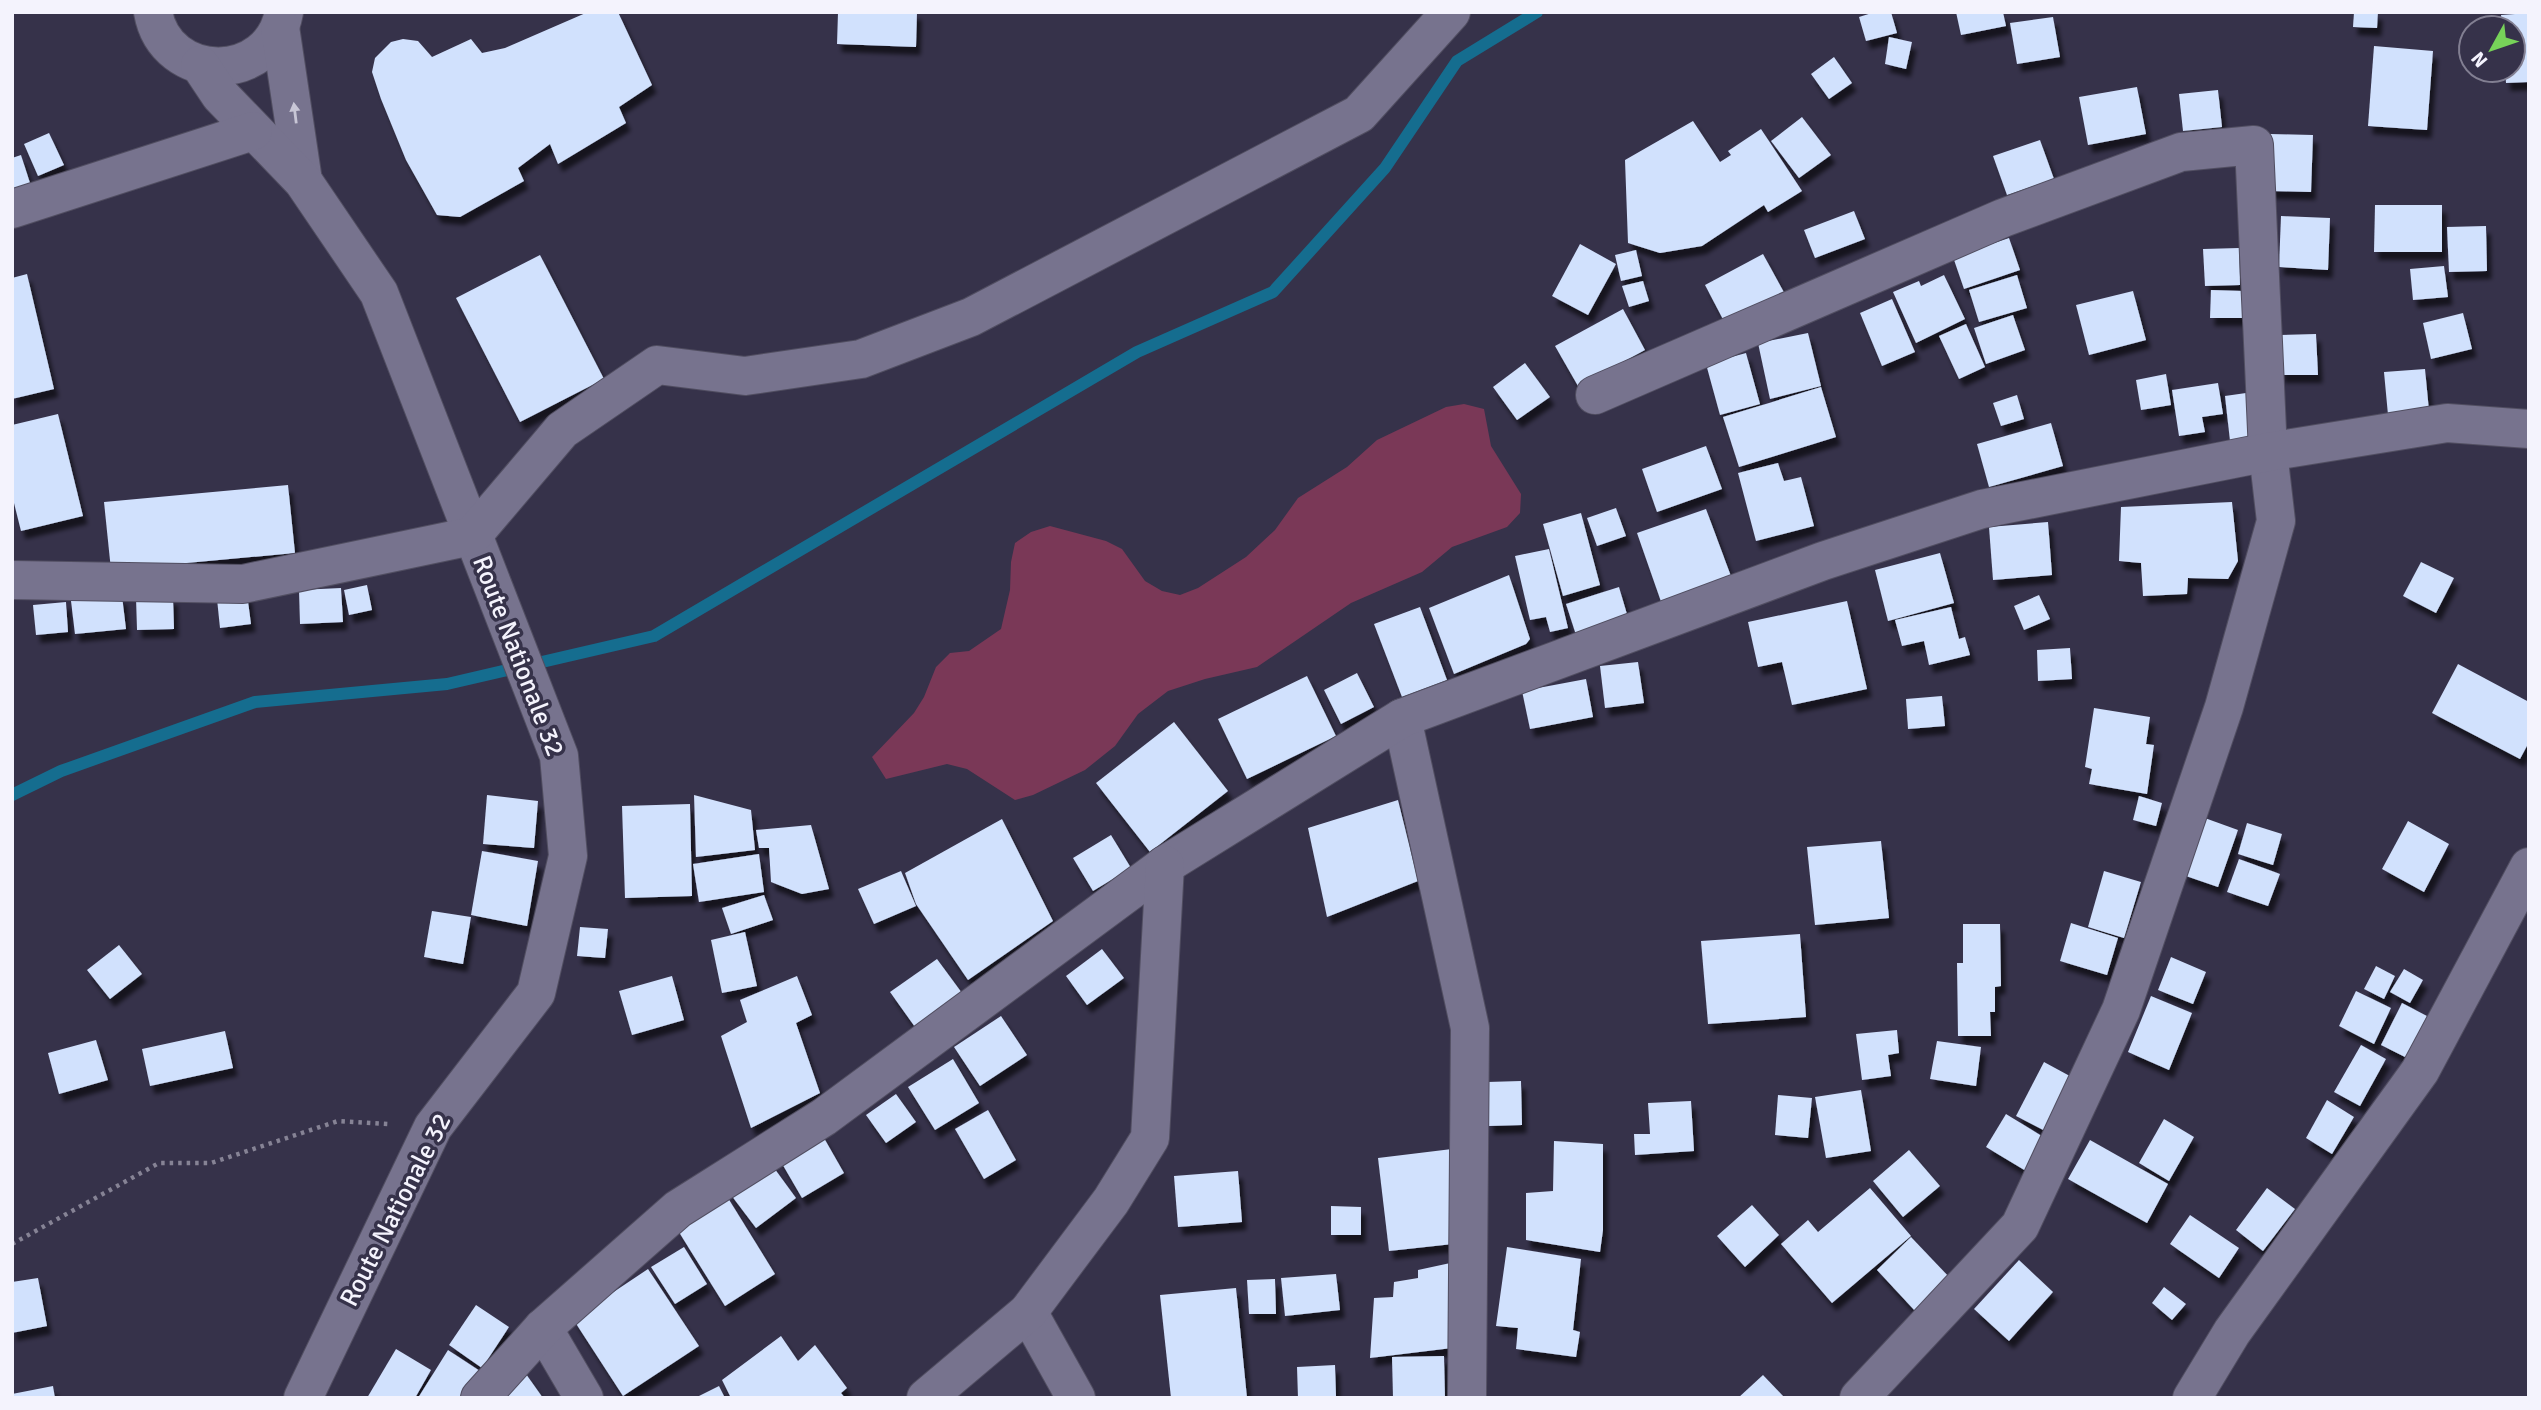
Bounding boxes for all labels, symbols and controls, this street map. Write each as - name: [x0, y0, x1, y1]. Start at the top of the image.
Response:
- north arrow: [2457, 14, 2527, 84]
- text: N: [2466, 47, 2493, 72]
- one-way arrow: [289, 102, 300, 124]
- street label: Route Nationale 32: [465, 551, 571, 761]
- street label: Route Nationale 32: [333, 1108, 459, 1312]

